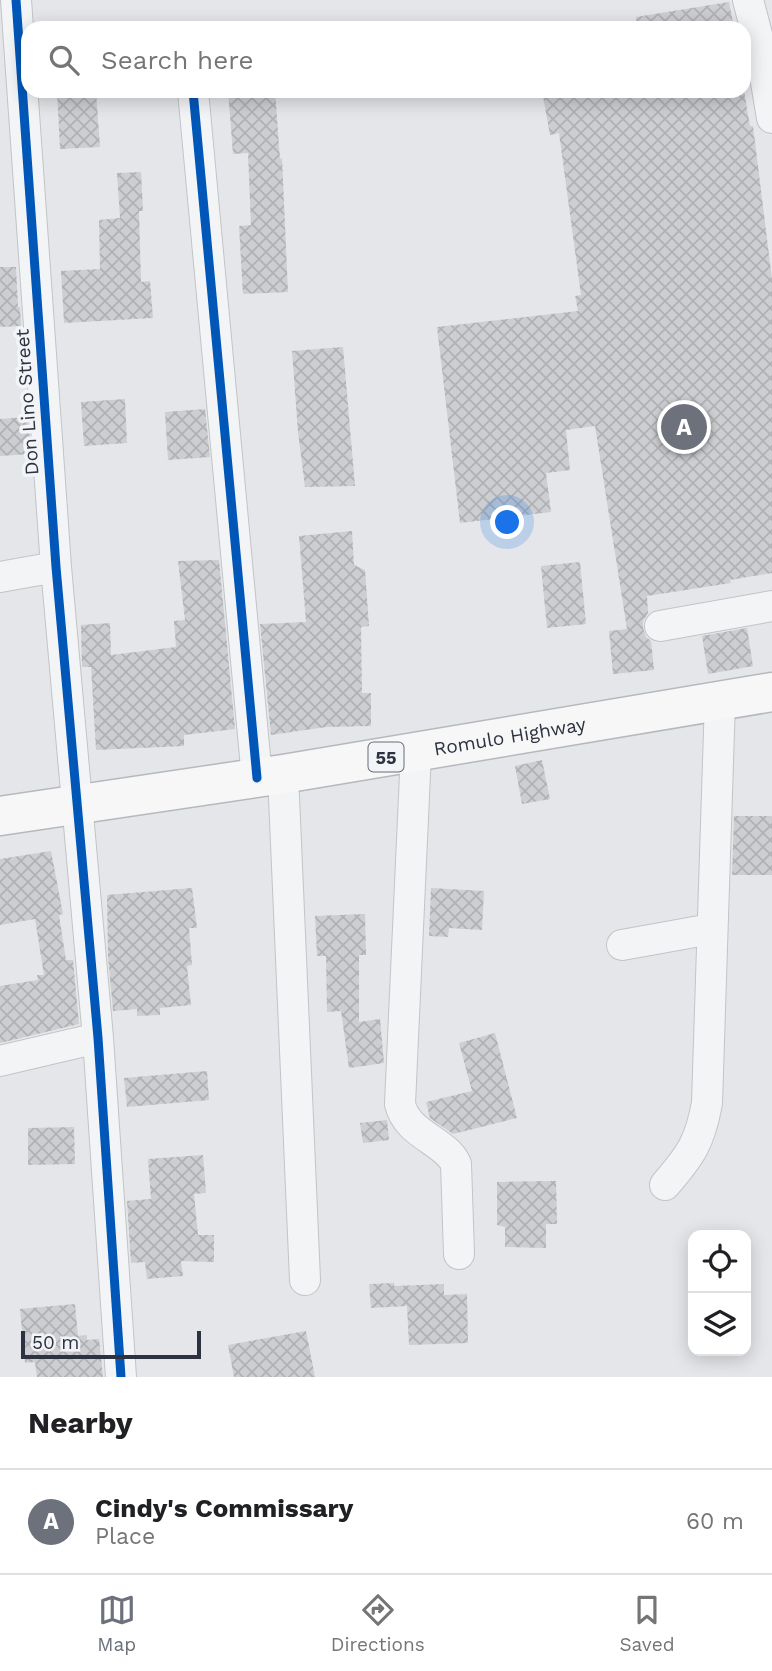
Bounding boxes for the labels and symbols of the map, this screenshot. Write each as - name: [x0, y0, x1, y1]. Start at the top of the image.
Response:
- street label: Don Lino Street: [10, 328, 44, 476]
- pin: A: [661, 401, 707, 453]
- your location: [490, 505, 524, 539]
- street label: Romulo Highway: [432, 712, 588, 760]
- road number: 55: [368, 742, 404, 772]
- scale bar: [21, 1328, 201, 1360]

